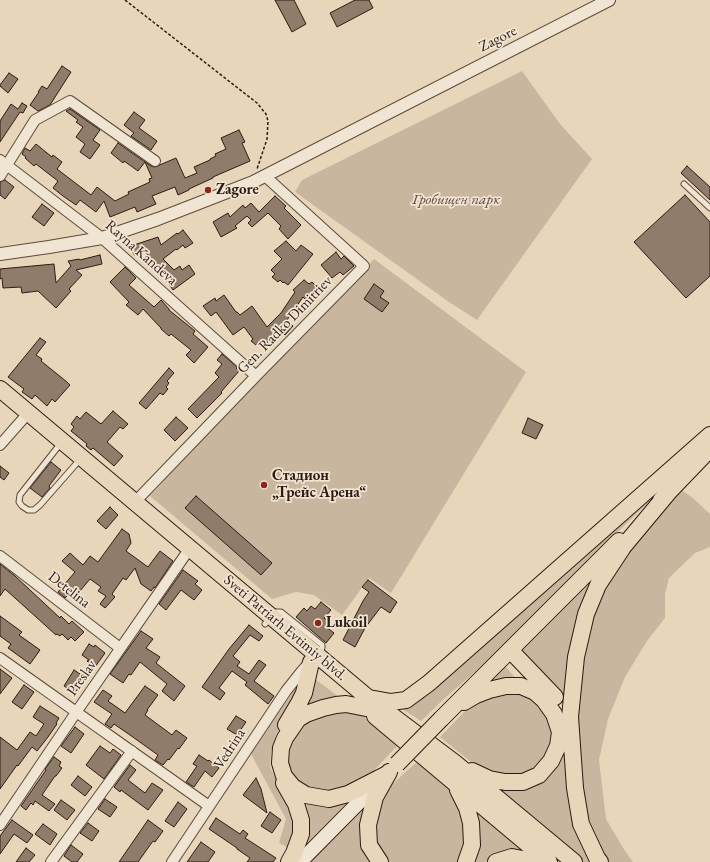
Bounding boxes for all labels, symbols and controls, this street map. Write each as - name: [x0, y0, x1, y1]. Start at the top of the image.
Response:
- street label: Zagore: [476, 22, 520, 56]
- place label: Zagore: [216, 181, 259, 199]
- marker: Zagore: [203, 185, 213, 195]
- park label: Гробищен парк: [412, 191, 500, 209]
- street label: Rayna Kandeva: [101, 217, 181, 289]
- street label: Gen. Radko Dimitriev: [234, 272, 336, 378]
- place label: Стадион „Трейс Арена“: [272, 467, 366, 502]
- marker: Стадион „Трейс Арена“: [259, 480, 269, 490]
- street label: Detelina: [44, 568, 94, 612]
- street label: Sveti Patriarh Evtimiy blvd.: [220, 571, 350, 685]
- place label: Lukoil: [326, 614, 367, 632]
- marker: Lukoil: [313, 618, 323, 628]
- street label: Preslav: [63, 657, 101, 699]
- street label: Vedrina: [210, 725, 250, 773]

